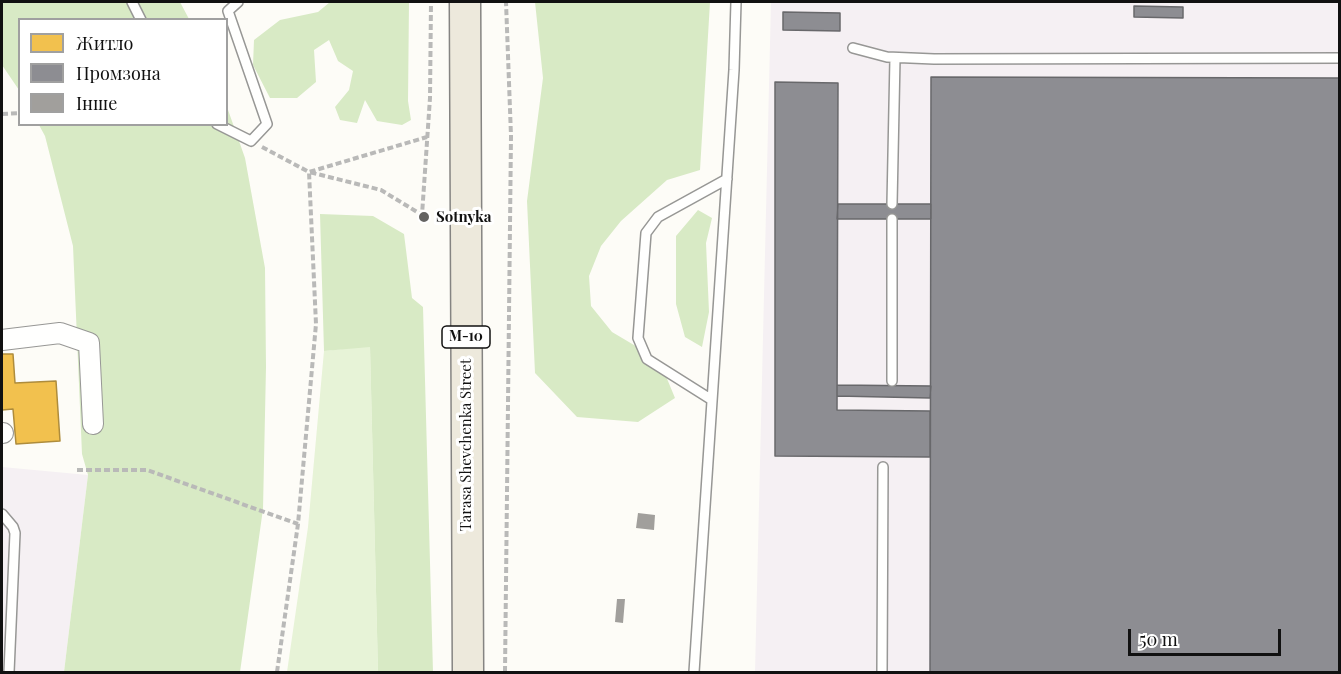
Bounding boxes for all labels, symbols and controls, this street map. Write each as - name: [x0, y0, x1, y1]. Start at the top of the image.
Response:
- legend: [18, 18, 228, 126]
- text: Житло: [76, 31, 133, 55]
- text: Промзона: [76, 61, 161, 85]
- text: Інше: [76, 91, 117, 115]
- place label: Sotnyka: [436, 208, 491, 226]
- marker: Sotnyka: [417, 210, 431, 224]
- road number: М-10: [442, 326, 490, 348]
- street label: Tarasa Shevchenka Street: [457, 359, 475, 531]
- scale bar: [1131, 617, 1284, 655]
- text: 50 m: [1139, 627, 1178, 651]

